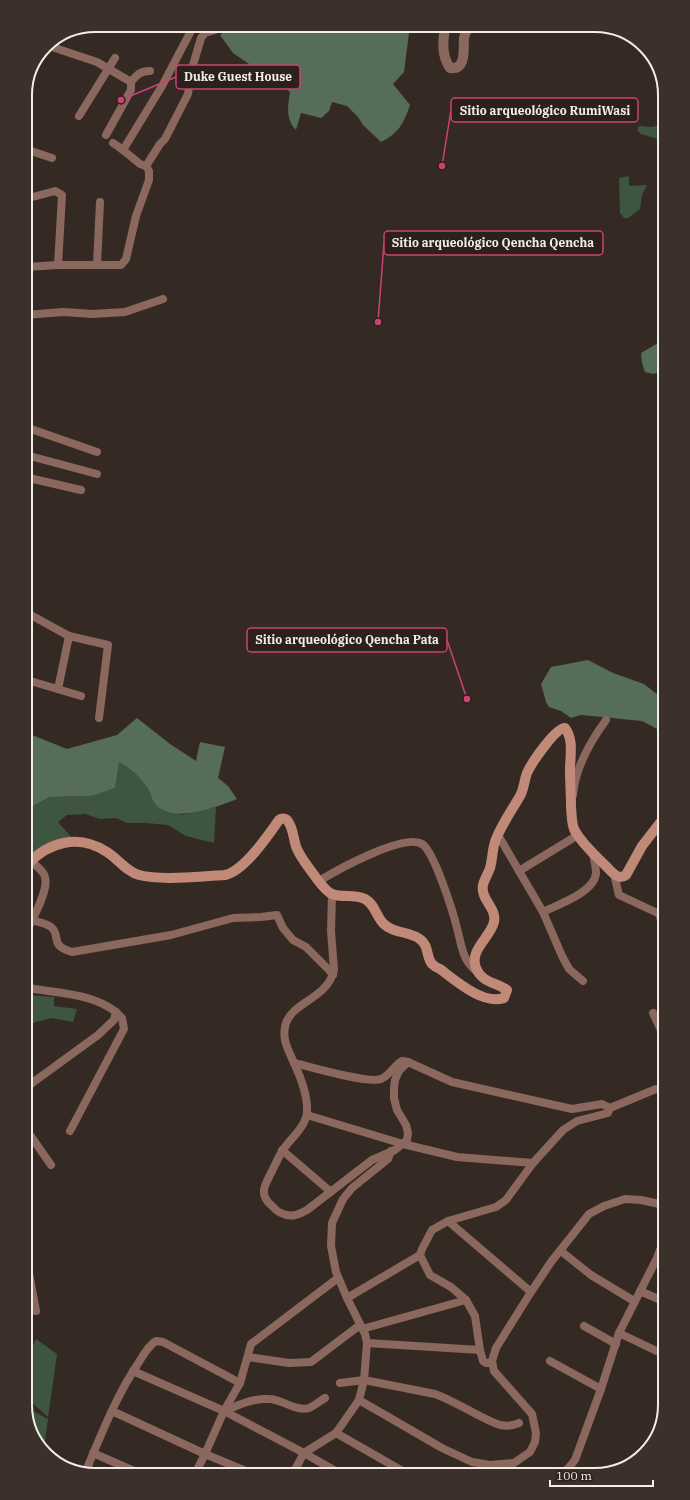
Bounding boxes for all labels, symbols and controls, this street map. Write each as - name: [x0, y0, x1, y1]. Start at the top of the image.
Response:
- callout: Duke Guest House: [176, 65, 300, 89]
- text: Duke Guest House: [184, 69, 292, 84]
- callout: Sitio arqueológico RumiWasi: [451, 98, 638, 122]
- text: Sitio arqueológico RumiWasi: [460, 103, 630, 118]
- callout: Sitio arqueológico Qencha Qencha: [384, 231, 603, 255]
- text: Sitio arqueológico Qencha Qencha: [392, 235, 594, 250]
- callout: Sitio arqueológico Qencha Pata: [247, 628, 447, 652]
- text: Sitio arqueológico Qencha Pata: [255, 632, 439, 647]
- scale bar: [550, 1462, 653, 1488]
- text: 100 m: [556, 1468, 592, 1483]

